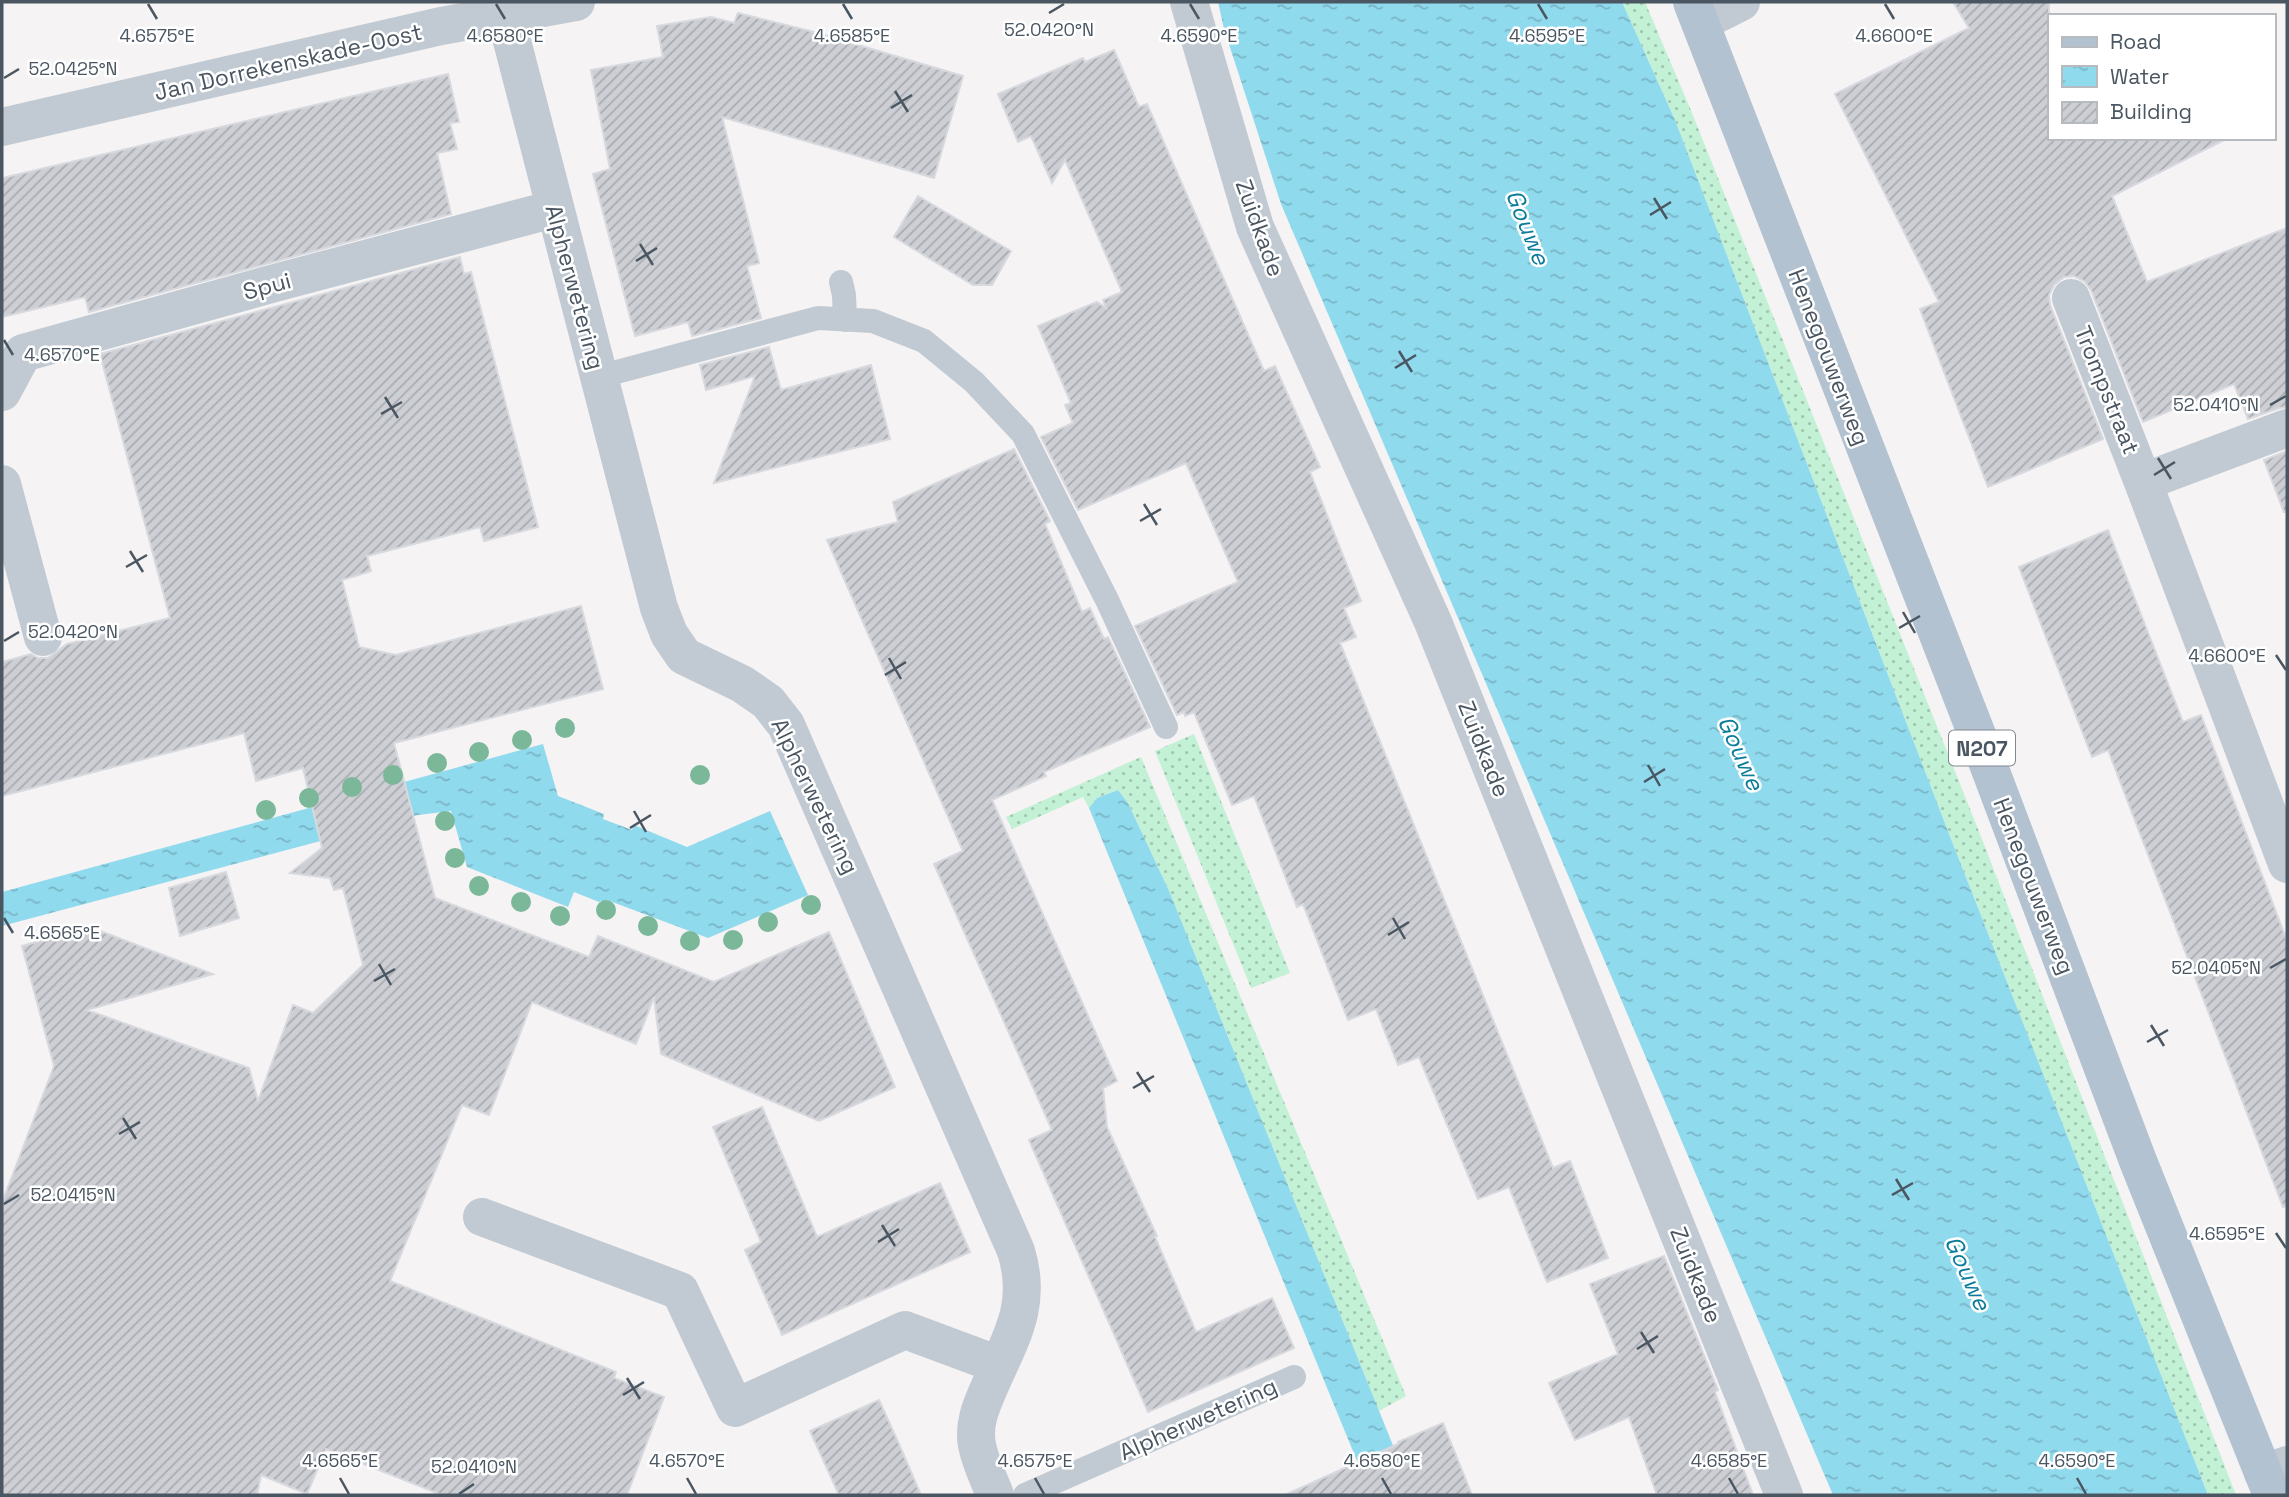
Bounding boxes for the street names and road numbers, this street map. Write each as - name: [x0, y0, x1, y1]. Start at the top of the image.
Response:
- street label: Jan Dorrekenskade-Oost: [151, 17, 425, 107]
- street label: Zuidkade: [1229, 175, 1291, 281]
- street label: Alpherwetering: [539, 201, 611, 373]
- street label: Spui: [240, 265, 294, 307]
- street label: Henegouwerweg: [1782, 265, 1876, 449]
- street label: Trompstraat: [2068, 321, 2146, 459]
- street label: Zuidkade: [1451, 696, 1517, 802]
- street label: Alpherwetering: [764, 713, 866, 879]
- road number: N207: [1949, 730, 2015, 766]
- street label: Henegouwerweg: [1987, 794, 2081, 978]
- street label: Zuidkade: [1663, 1222, 1729, 1328]
- street label: Alpherwetering: [1114, 1371, 1282, 1467]

